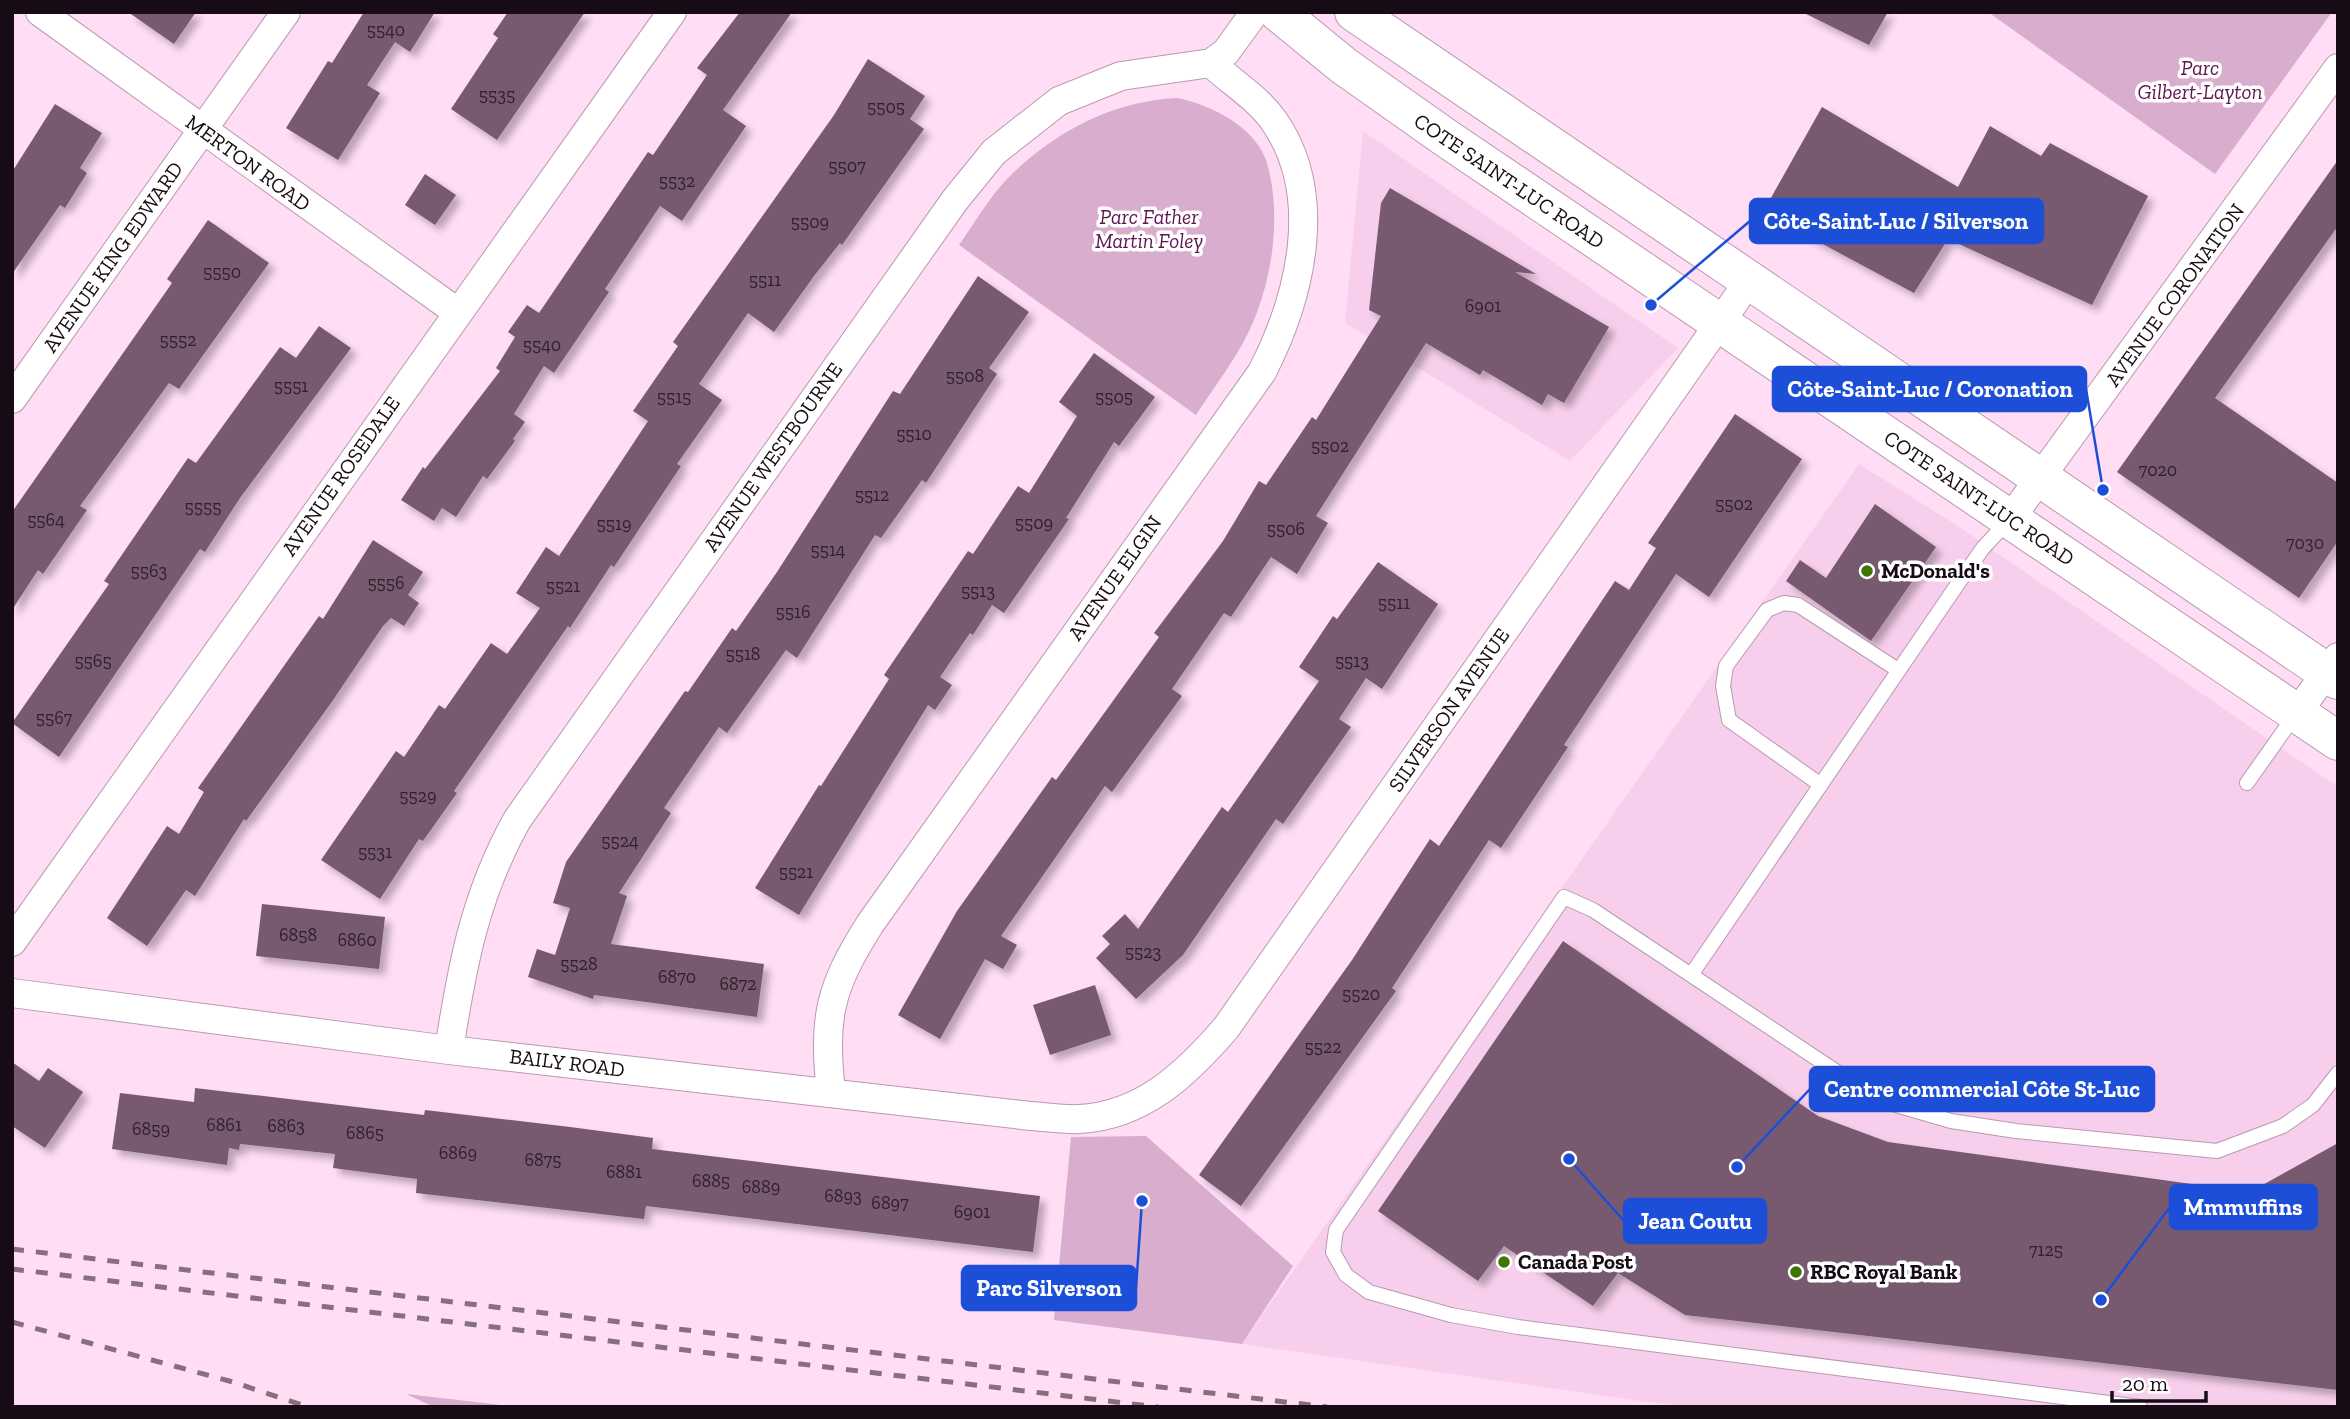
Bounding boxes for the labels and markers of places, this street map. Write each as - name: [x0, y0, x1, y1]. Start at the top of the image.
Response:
- callout: Côte-Saint-Luc / Silverson: [1750, 199, 2043, 243]
- callout: Côte-Saint-Luc / Coronation: [1773, 367, 2086, 411]
- place label: McDonald's: [1881, 558, 1990, 583]
- marker: McDonald's: [1859, 563, 1875, 579]
- callout: Centre commercial Côte St-Luc: [1810, 1067, 2154, 1111]
- callout: Mmmuffins: [2170, 1185, 2317, 1229]
- callout: Jean Coutu: [1624, 1199, 1766, 1243]
- place label: Canada Post: [1518, 1249, 1634, 1274]
- marker: Canada Post: [1496, 1254, 1512, 1270]
- place label: RBC Royal Bank: [1810, 1259, 1958, 1284]
- marker: RBC Royal Bank: [1788, 1264, 1804, 1280]
- callout: Parc Silverson: [962, 1266, 1136, 1310]

